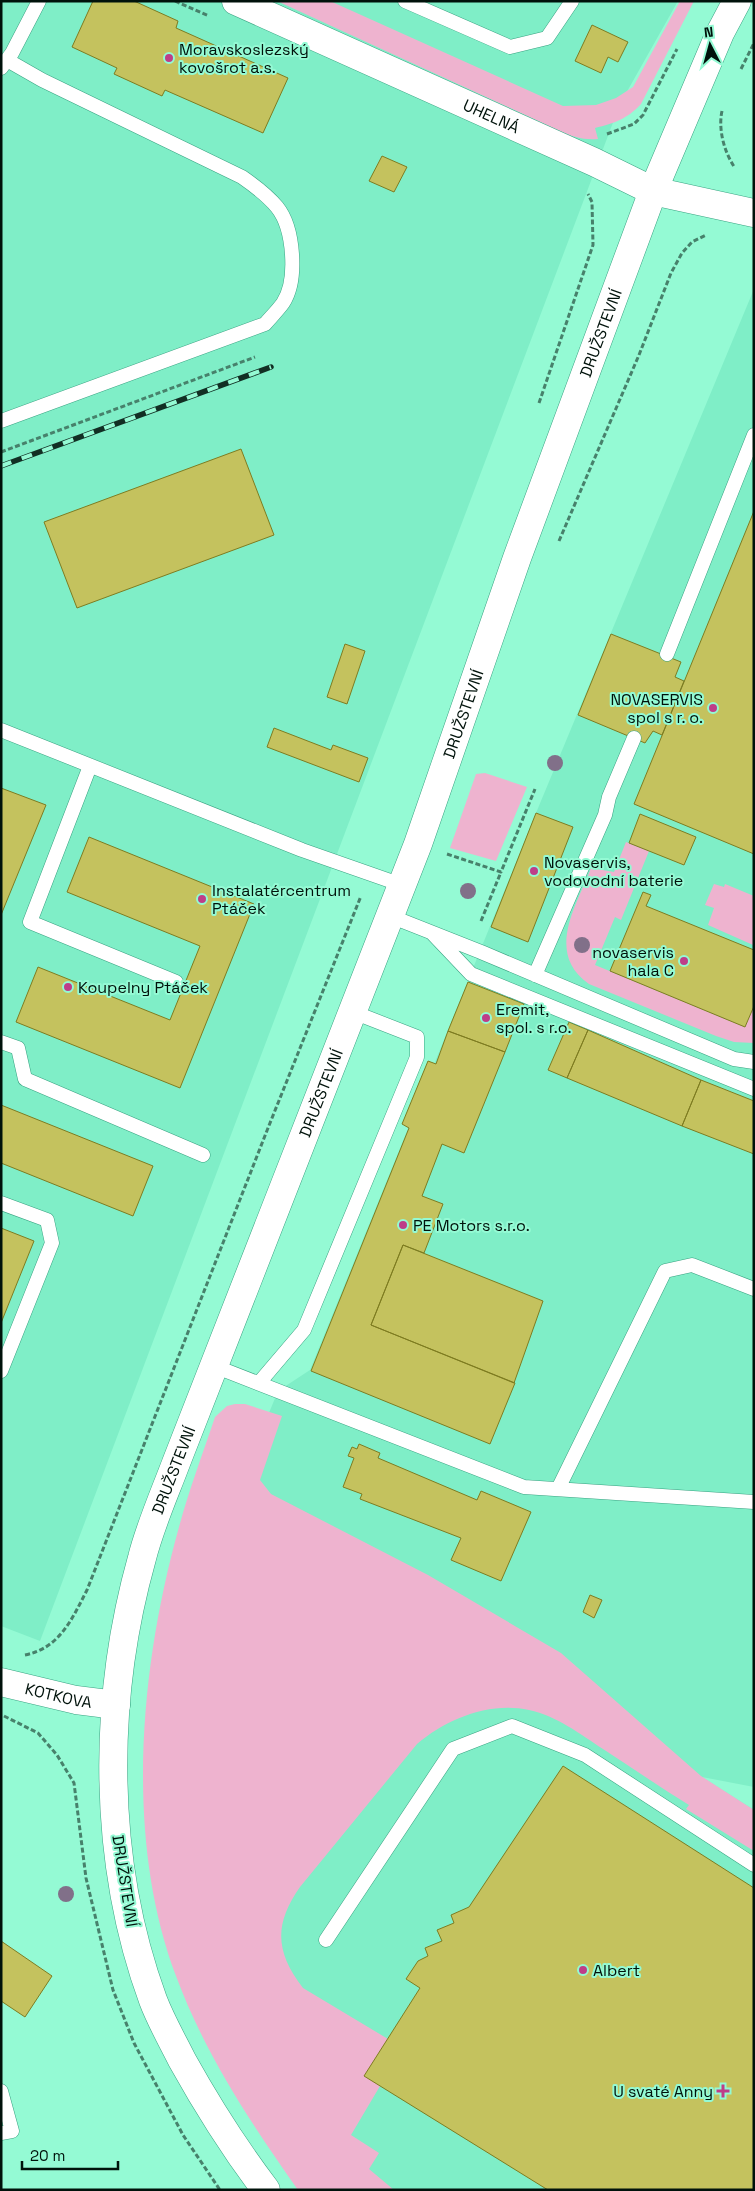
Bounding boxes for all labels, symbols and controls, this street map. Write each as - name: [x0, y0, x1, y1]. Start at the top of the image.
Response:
- north arrow: [685, 20, 735, 70]
- text: N: [703, 23, 714, 42]
- place label: Moravskoslezský kovošrot a.s.: [179, 39, 309, 78]
- marker: Moravskoslezský kovošrot a.s.: [163, 52, 175, 64]
- street label: UHELNÁ: [460, 94, 523, 138]
- street label: DRUŽSTEVNÍ: [574, 286, 626, 380]
- street label: DRUŽSTEVNÍ: [438, 667, 488, 761]
- place label: NOVASERVIS spol s r. o.: [610, 689, 703, 728]
- marker: NOVASERVIS spol s r. o.: [707, 702, 719, 714]
- place label: Novaservis, vodovodní baterie: [544, 852, 683, 891]
- marker: Novaservis, vodovodní baterie: [528, 865, 540, 877]
- place label: Instalatércentrum Ptáček: [212, 880, 351, 919]
- marker: Instalatércentrum Ptáček: [196, 893, 208, 905]
- place label: novaservis hala C: [592, 942, 674, 981]
- marker: novaservis hala C: [678, 955, 690, 967]
- place label: Koupelny Ptáček: [78, 977, 208, 998]
- marker: Koupelny Ptáček: [62, 981, 74, 993]
- place label: Eremit, spol. s r.o.: [496, 999, 571, 1038]
- marker: Eremit, spol. s r.o.: [480, 1012, 492, 1024]
- street label: DRUŽSTEVNÍ: [294, 1046, 347, 1140]
- place label: PE Motors s.r.o.: [413, 1215, 530, 1236]
- marker: PE Motors s.r.o.: [397, 1219, 409, 1231]
- street label: DRUŽSTEVNÍ: [147, 1423, 200, 1517]
- street label: KOTKOVA: [23, 1678, 93, 1712]
- street label: DRUŽSTEVNÍ: [107, 1834, 143, 1929]
- place label: Albert: [593, 1960, 640, 1981]
- marker: Albert: [577, 1964, 589, 1976]
- place label: U svaté Anny: [613, 2081, 713, 2102]
- marker: U svaté Anny: [717, 2085, 729, 2097]
- scale bar: [22, 2138, 119, 2170]
- text: 20 m: [30, 2146, 65, 2165]

